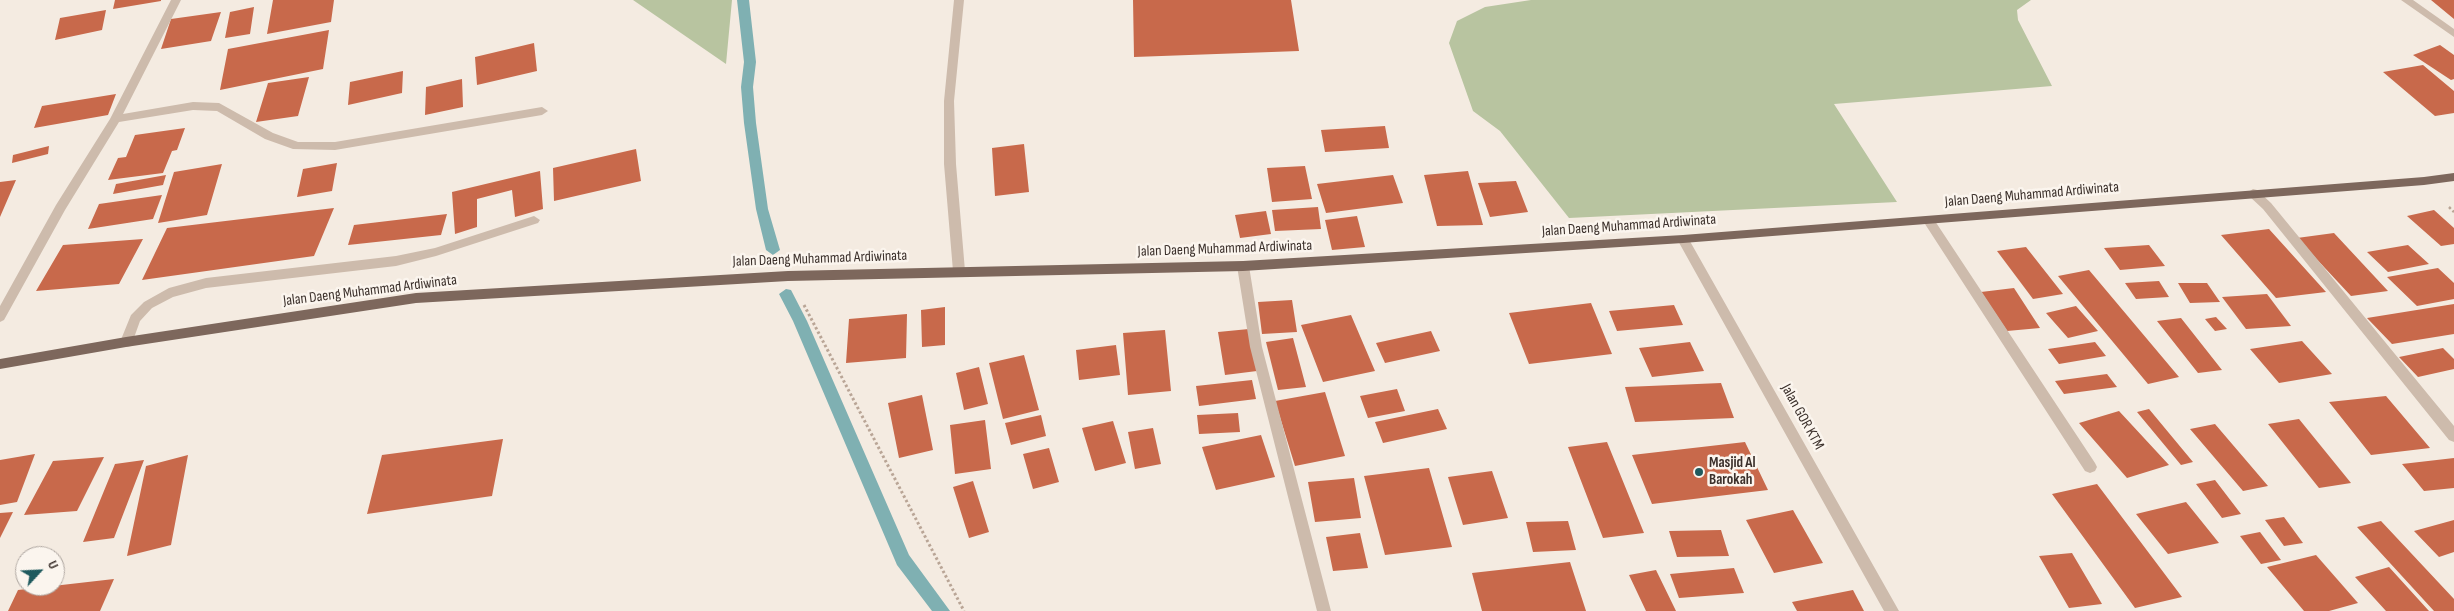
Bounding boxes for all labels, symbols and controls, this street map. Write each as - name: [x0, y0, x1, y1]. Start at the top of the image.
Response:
- street label: Jalan Daeng Muhammad Ardiwinata: [1944, 178, 2120, 212]
- street label: Jalan Daeng Muhammad Ardiwinata: [1541, 211, 1717, 241]
- street label: Jalan Daeng Muhammad Ardiwinata: [1137, 237, 1313, 261]
- street label: Jalan Daeng Muhammad Ardiwinata: [732, 247, 908, 271]
- street label: Jalan Daeng Muhammad Ardiwinata: [282, 271, 458, 311]
- street label: Jalan GOR KTM: [1777, 381, 1827, 453]
- place label: Masjid Al Barokah: [1709, 454, 1756, 489]
- marker: Masjid Al Barokah: [1693, 466, 1705, 478]
- north arrow: [15, 546, 65, 596]
- text: U: [44, 558, 62, 572]

